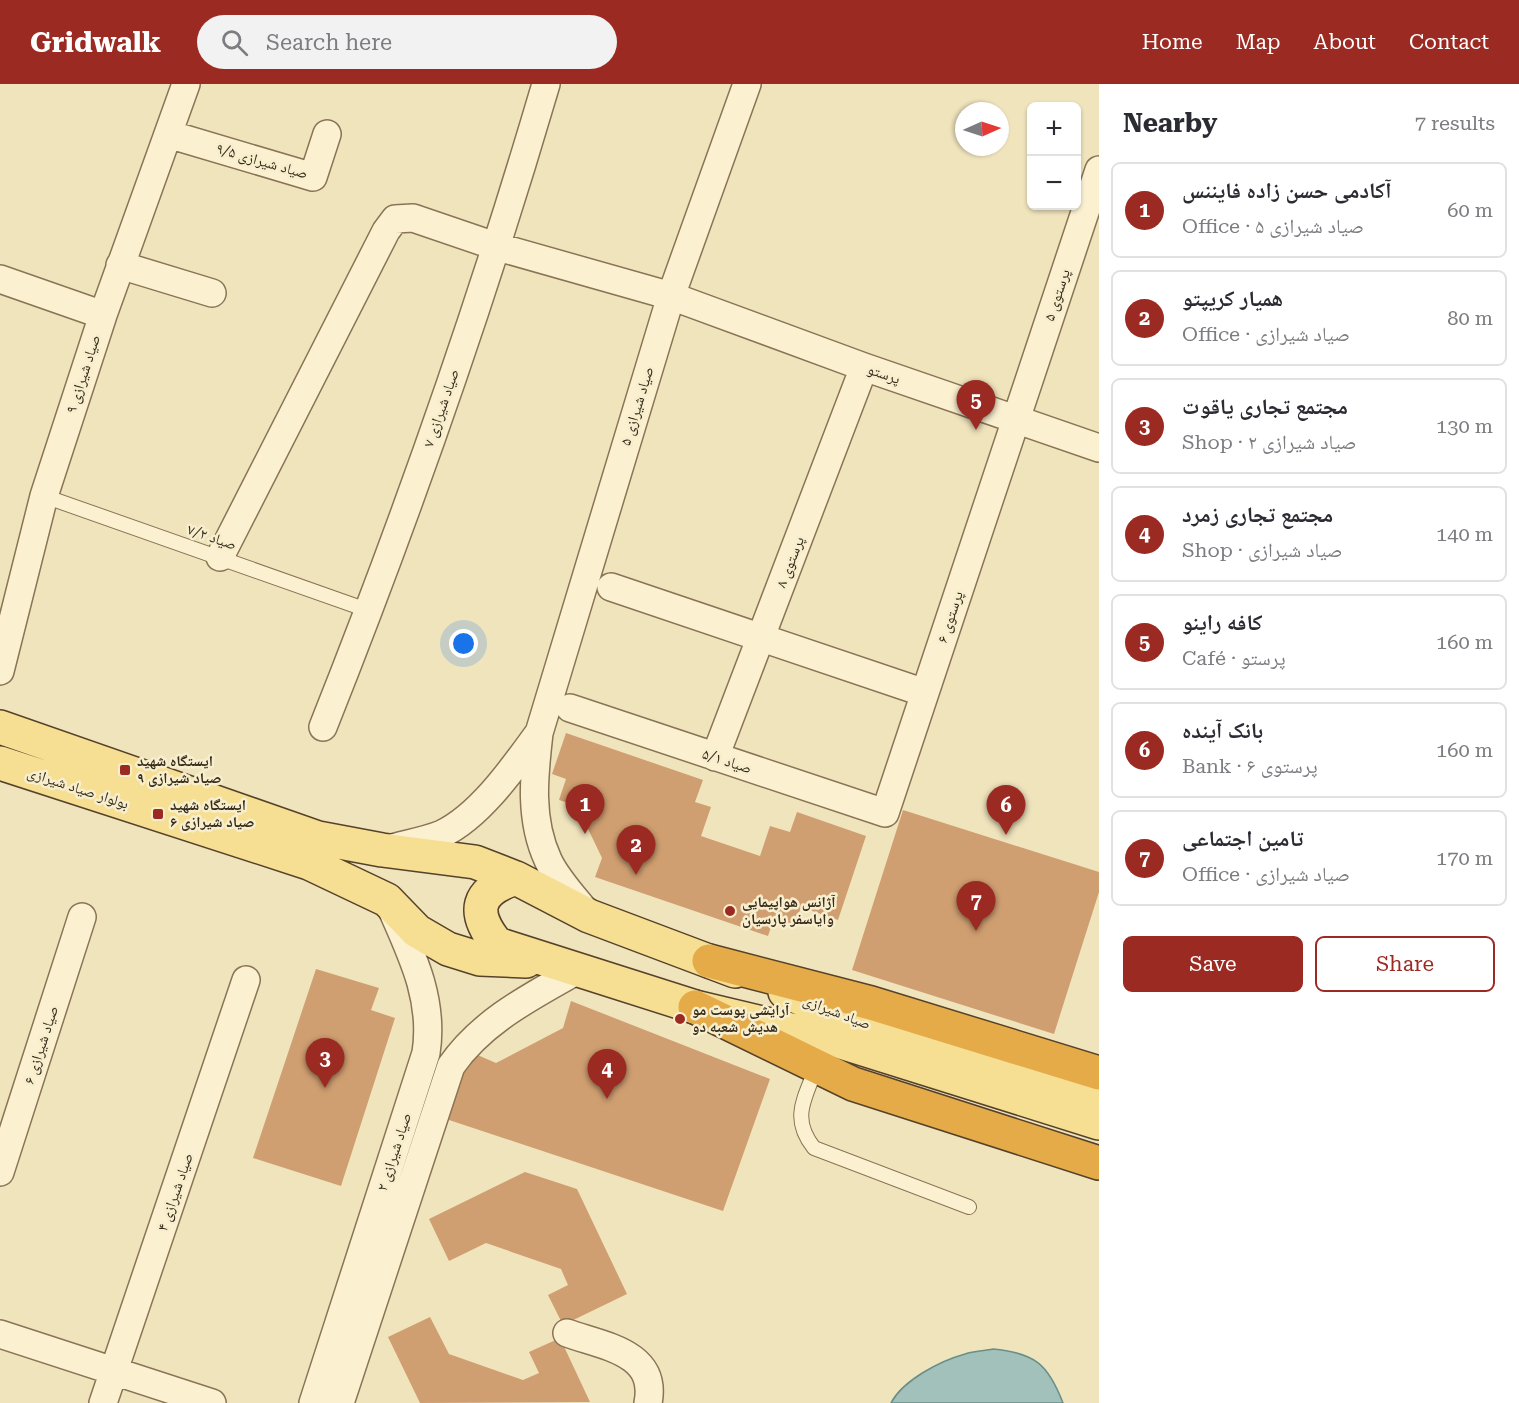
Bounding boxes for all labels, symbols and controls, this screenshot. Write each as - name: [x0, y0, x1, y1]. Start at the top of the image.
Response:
- search box: [197, 15, 617, 69]
- text: Gridwalk: [30, 26, 161, 59]
- icon: search: [218, 26, 251, 59]
- text: Search here: [266, 30, 392, 55]
- text: Home: [1142, 30, 1203, 54]
- text: Map: [1236, 30, 1281, 54]
- text: About: [1314, 30, 1376, 54]
- text: Contact: [1409, 30, 1489, 54]
- north arrow: [955, 102, 1009, 156]
- map controls: [1027, 102, 1081, 210]
- button: +: [1027, 102, 1081, 156]
- text: Nearby: [1123, 108, 1217, 138]
- text: 7 results: [1415, 111, 1495, 135]
- street label: صیاد شیرازی ۹/۵: [214, 139, 310, 184]
- button: −: [1027, 156, 1081, 210]
- text: آکادمی حسن زاده فایننس: [1182, 178, 1391, 203]
- text: 1: [1139, 198, 1150, 222]
- text: 60 m: [1447, 198, 1493, 222]
- text: Office · صیاد شیرازی ۵: [1182, 214, 1364, 238]
- street label: پرستوی ۵: [1040, 267, 1075, 323]
- text: همیار کریپتو: [1182, 286, 1283, 311]
- text: 2: [1139, 306, 1150, 330]
- text: 80 m: [1447, 306, 1493, 330]
- text: Office · صیاد شیرازی: [1182, 322, 1350, 346]
- street label: صیاد شیرازی ۹: [62, 332, 105, 416]
- street label: پرستو: [865, 360, 903, 388]
- street label: صیاد شیرازی ۵: [616, 364, 658, 448]
- street label: صیاد شیرازی ۷: [419, 367, 464, 450]
- pin: 5: [956, 380, 996, 430]
- text: مجتمع تجاری یاقوت: [1182, 394, 1348, 419]
- text: 3: [1139, 414, 1150, 438]
- text: 130 m: [1436, 414, 1493, 438]
- text: Shop · صیاد شیرازی ۲: [1182, 430, 1357, 454]
- text: مجتمع تجاری زمرد: [1182, 502, 1333, 527]
- street label: صیاد ۷/۲: [185, 520, 239, 554]
- text: 4: [1139, 522, 1150, 546]
- text: 140 m: [1436, 522, 1493, 546]
- street label: پرستوی ۸: [772, 534, 809, 590]
- text: Shop · صیاد شیرازی: [1182, 538, 1343, 562]
- street label: پرستوی ۶: [933, 589, 968, 645]
- text: کافه راینو: [1182, 610, 1263, 635]
- your location: [449, 629, 478, 658]
- text: 5: [1139, 630, 1150, 654]
- text: 160 m: [1436, 630, 1493, 654]
- text: Café · پرستو: [1182, 646, 1286, 670]
- text: بانک آینده: [1182, 718, 1263, 743]
- text: 6: [1139, 738, 1150, 762]
- text: 160 m: [1436, 738, 1493, 762]
- street label: صیاد ۵/۱: [700, 745, 754, 777]
- place label: ایستگاه شهید صیاد شیرازی ۹: [137, 752, 221, 787]
- text: Bank · پرستوی ۶: [1182, 754, 1318, 778]
- street label: بولوار صیاد شیرازی: [25, 763, 131, 814]
- marker: ایستگاه شهید صیاد شیرازی ۹: [118, 763, 132, 777]
- pin: 1: [566, 784, 604, 834]
- pin: 6: [986, 786, 1026, 835]
- place label: ایستگاه شهید صیاد شیرازی ۶: [170, 796, 254, 831]
- marker: ایستگاه شهید صیاد شیرازی ۶: [151, 807, 165, 821]
- pin: 2: [616, 826, 656, 875]
- text: تامین اجتماعی: [1182, 826, 1303, 851]
- text: 7: [1139, 846, 1150, 870]
- text: 170 m: [1436, 846, 1493, 870]
- text: Office · صیاد شیرازی: [1182, 862, 1350, 886]
- pin: 7: [956, 882, 996, 931]
- place label: آژانس هواپیمایی وایاسفر پارسیان: [742, 893, 836, 928]
- marker: آژانس هواپیمایی وایاسفر پارسیان: [723, 904, 737, 918]
- button: Save: [1123, 936, 1303, 992]
- button: Share: [1315, 936, 1495, 992]
- street label: صیاد شیرازی: [800, 991, 873, 1034]
- place label: آرایشی پوست مو هدیش شعبه دو: [692, 1001, 790, 1036]
- street label: صیاد شیرازی ۶: [20, 1003, 63, 1087]
- marker: آرایشی پوست مو هدیش شعبه دو: [673, 1012, 687, 1026]
- pin: 3: [306, 1038, 344, 1088]
- pin: 4: [588, 1050, 626, 1099]
- street label: صیاد شیرازی ۲: [373, 1110, 416, 1194]
- street label: صیاد شیرازی ۴: [153, 1151, 198, 1234]

